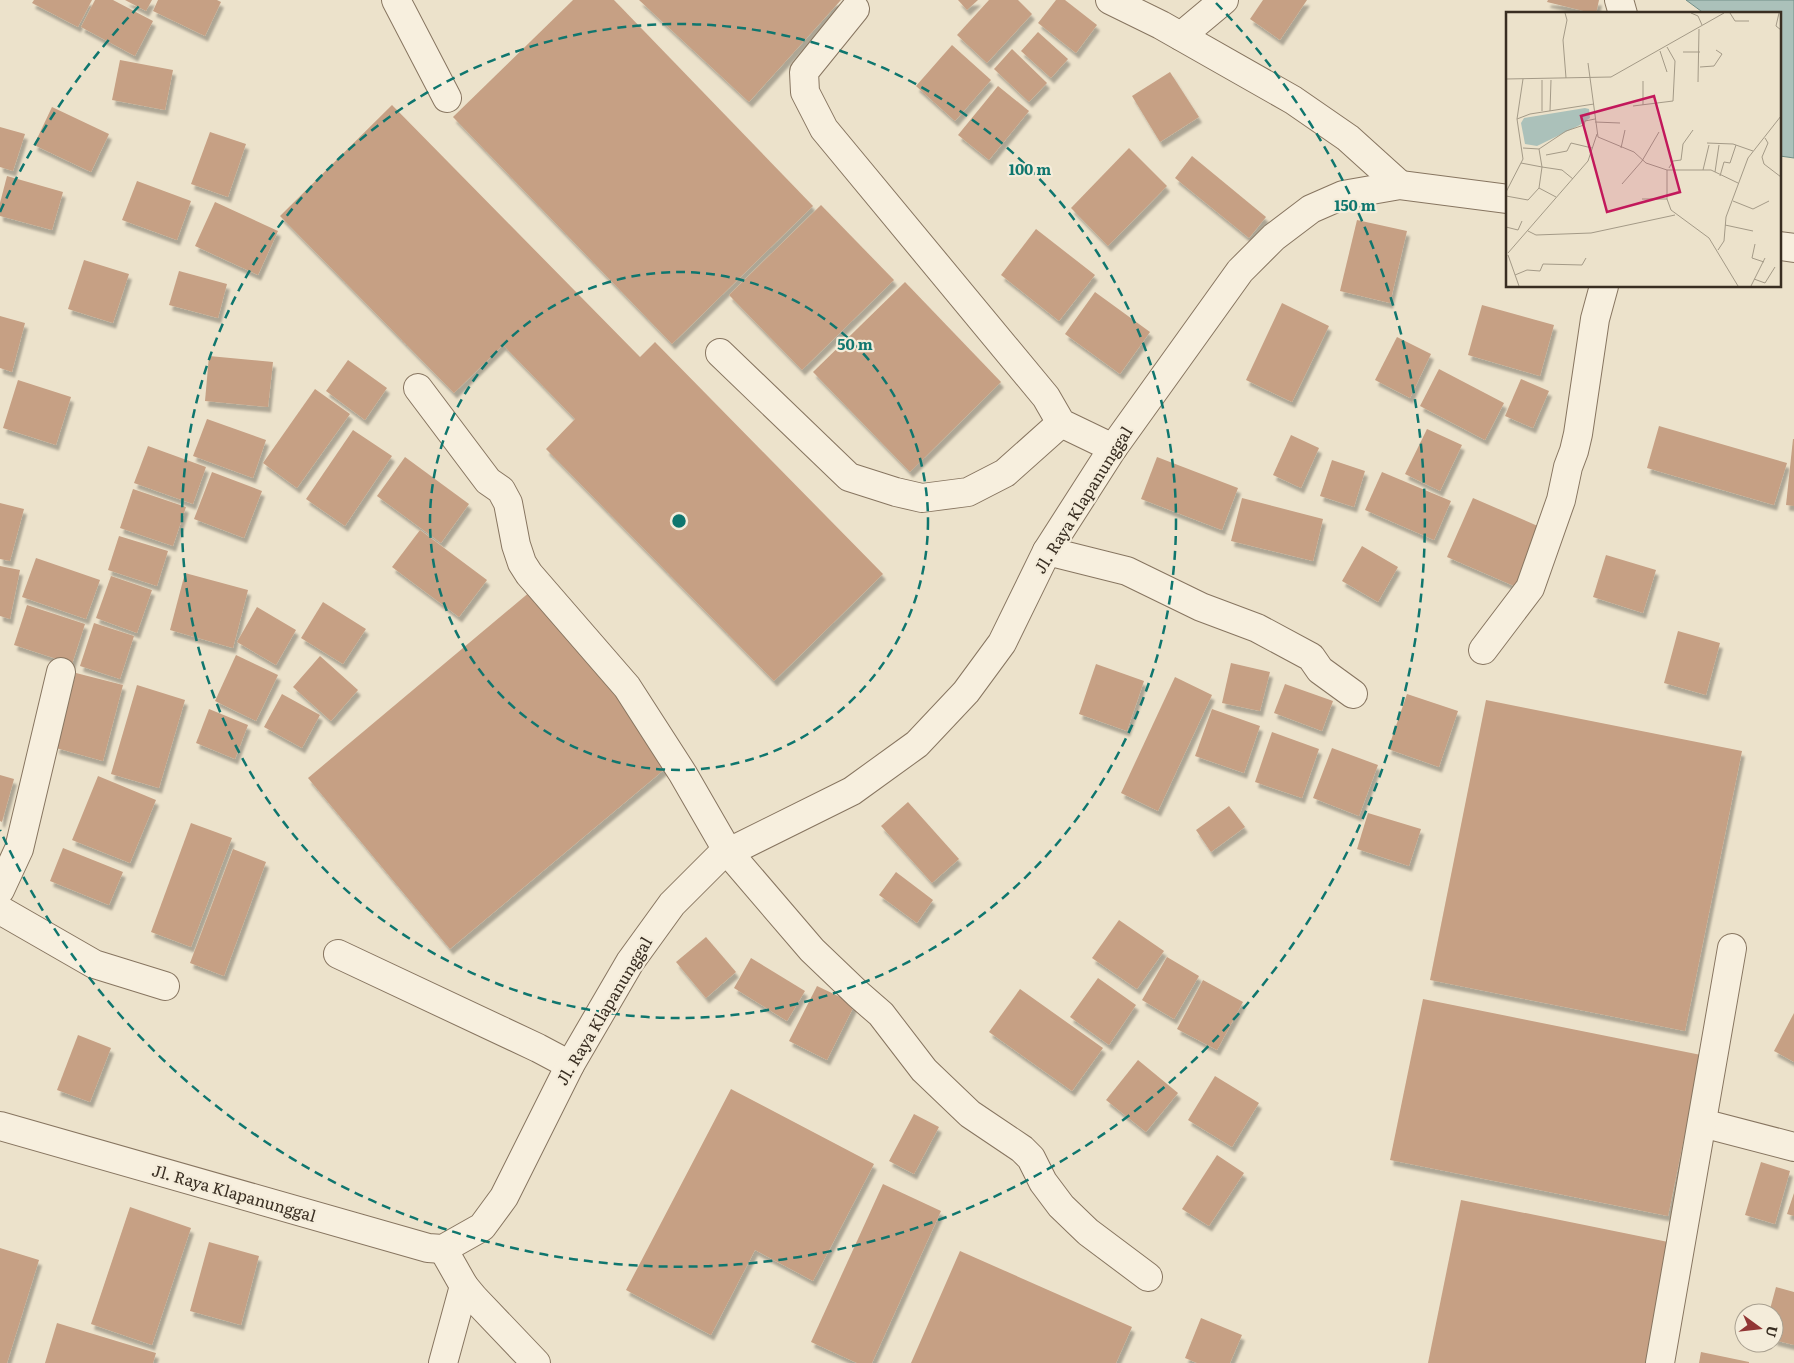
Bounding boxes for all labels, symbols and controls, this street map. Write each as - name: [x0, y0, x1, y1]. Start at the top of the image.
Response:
- inset map: [1506, 12, 1782, 288]
- text: 100 m: [1009, 157, 1051, 180]
- text: 150 m: [1334, 193, 1376, 216]
- text: 50 m: [837, 332, 873, 355]
- street label: Jl. Raya Klapanunggal: [1027, 421, 1137, 578]
- centre of rings: [670, 512, 688, 530]
- street label: Jl. Raya Klapanunggal: [549, 932, 657, 1089]
- street label: Jl. Raya Klapanunggal: [149, 1157, 319, 1227]
- north arrow: [1734, 1303, 1784, 1353]
- text: U: [1761, 1324, 1784, 1340]

